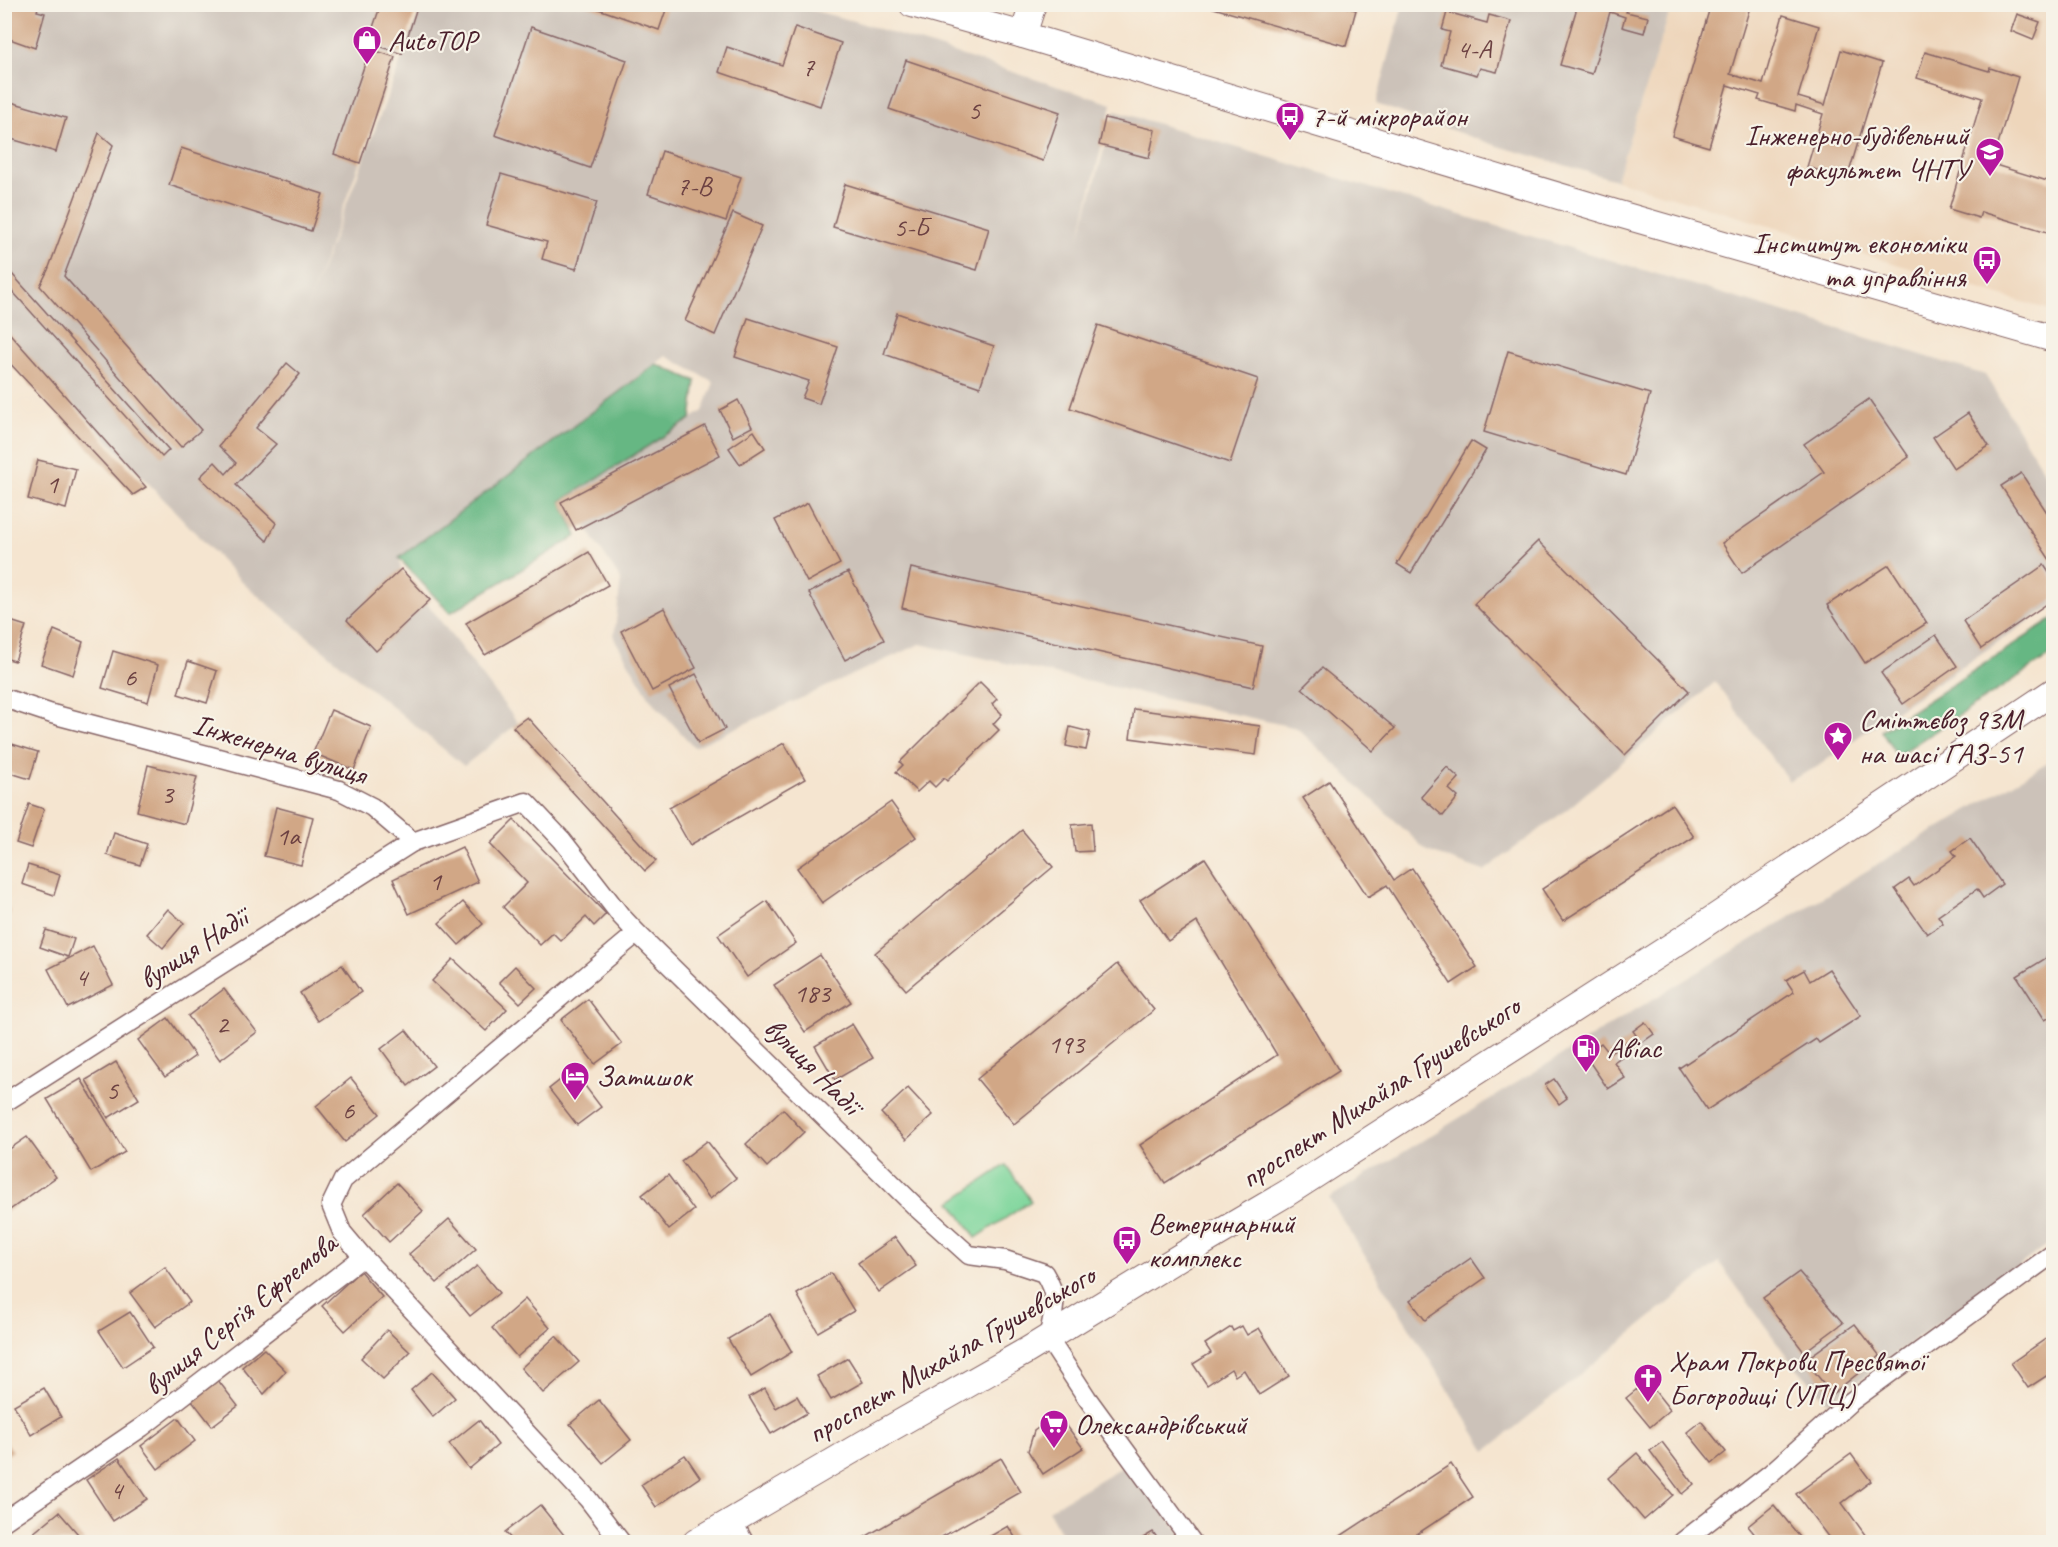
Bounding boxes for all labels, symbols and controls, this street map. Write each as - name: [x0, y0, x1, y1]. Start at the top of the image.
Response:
- place label: AutoTOP: [388, 21, 480, 59]
- shop icon: AutoTOP: [351, 24, 383, 66]
- house number: 4-А: [1457, 32, 1493, 66]
- house number: 7: [802, 50, 816, 84]
- house number: 5: [968, 93, 982, 127]
- place label: 7-й мікрорайон: [1311, 97, 1469, 135]
- bus stop icon: 7-й мікрорайон: [1274, 100, 1306, 142]
- place label: Інженерно-будівельний факультет ЧНТУ: [1745, 116, 1974, 188]
- school or university icon: Інженерно-будівельний факультет ЧНТУ: [1974, 136, 2006, 178]
- house number: 7-В: [677, 169, 714, 203]
- house number: 5-Б: [894, 210, 933, 244]
- place label: Інститут економіки та управління: [1753, 224, 1968, 296]
- bus stop icon: Інститут економіки та управління: [1971, 244, 2003, 286]
- house number: 1: [46, 467, 60, 501]
- house number: 6: [124, 660, 137, 694]
- place label: Сміттєвоз 93М на шасі ГАЗ-51: [1859, 700, 2024, 772]
- street label: Інженерна вулиця: [189, 705, 374, 794]
- place icon: Сміттєвоз 93М на шасі ГАЗ-51: [1822, 720, 1854, 762]
- house number: 3: [161, 777, 175, 811]
- house number: 1а: [276, 819, 302, 853]
- house number: 1: [429, 864, 443, 898]
- street label: вулиця Надії: [131, 896, 259, 997]
- house number: 4: [75, 960, 90, 994]
- house number: 183: [794, 976, 832, 1010]
- street label: проспект Михайла Грушевського: [1233, 985, 1530, 1197]
- house number: 2: [216, 1007, 230, 1041]
- street label: вулиця Надії: [756, 1009, 874, 1127]
- house number: 193: [1048, 1027, 1086, 1061]
- place label: Авіас: [1607, 1029, 1662, 1067]
- fuel station icon: Авіас: [1570, 1032, 1602, 1074]
- place label: Затишок: [596, 1057, 694, 1095]
- hotel icon: Затишок: [559, 1060, 591, 1102]
- house number: 5: [106, 1073, 120, 1107]
- house number: 6: [342, 1093, 355, 1127]
- place label: Ветеринарний комплекс: [1148, 1204, 1296, 1276]
- street label: вулиця Сергія Єфремова: [136, 1223, 347, 1404]
- bus stop icon: Ветеринарний комплекс: [1111, 1224, 1143, 1266]
- street label: проспект Михайла Грушевського: [800, 1254, 1105, 1452]
- place label: Храм Покрови Пресвятої Богородиці (УПЦ): [1669, 1342, 1930, 1414]
- church icon: Храм Покрови Пресвятої Богородиці (УПЦ): [1632, 1362, 1664, 1404]
- place label: Олександрівський: [1075, 1405, 1248, 1443]
- supermarket icon: Олександрівський: [1038, 1408, 1070, 1450]
- house number: 4: [110, 1473, 125, 1507]

